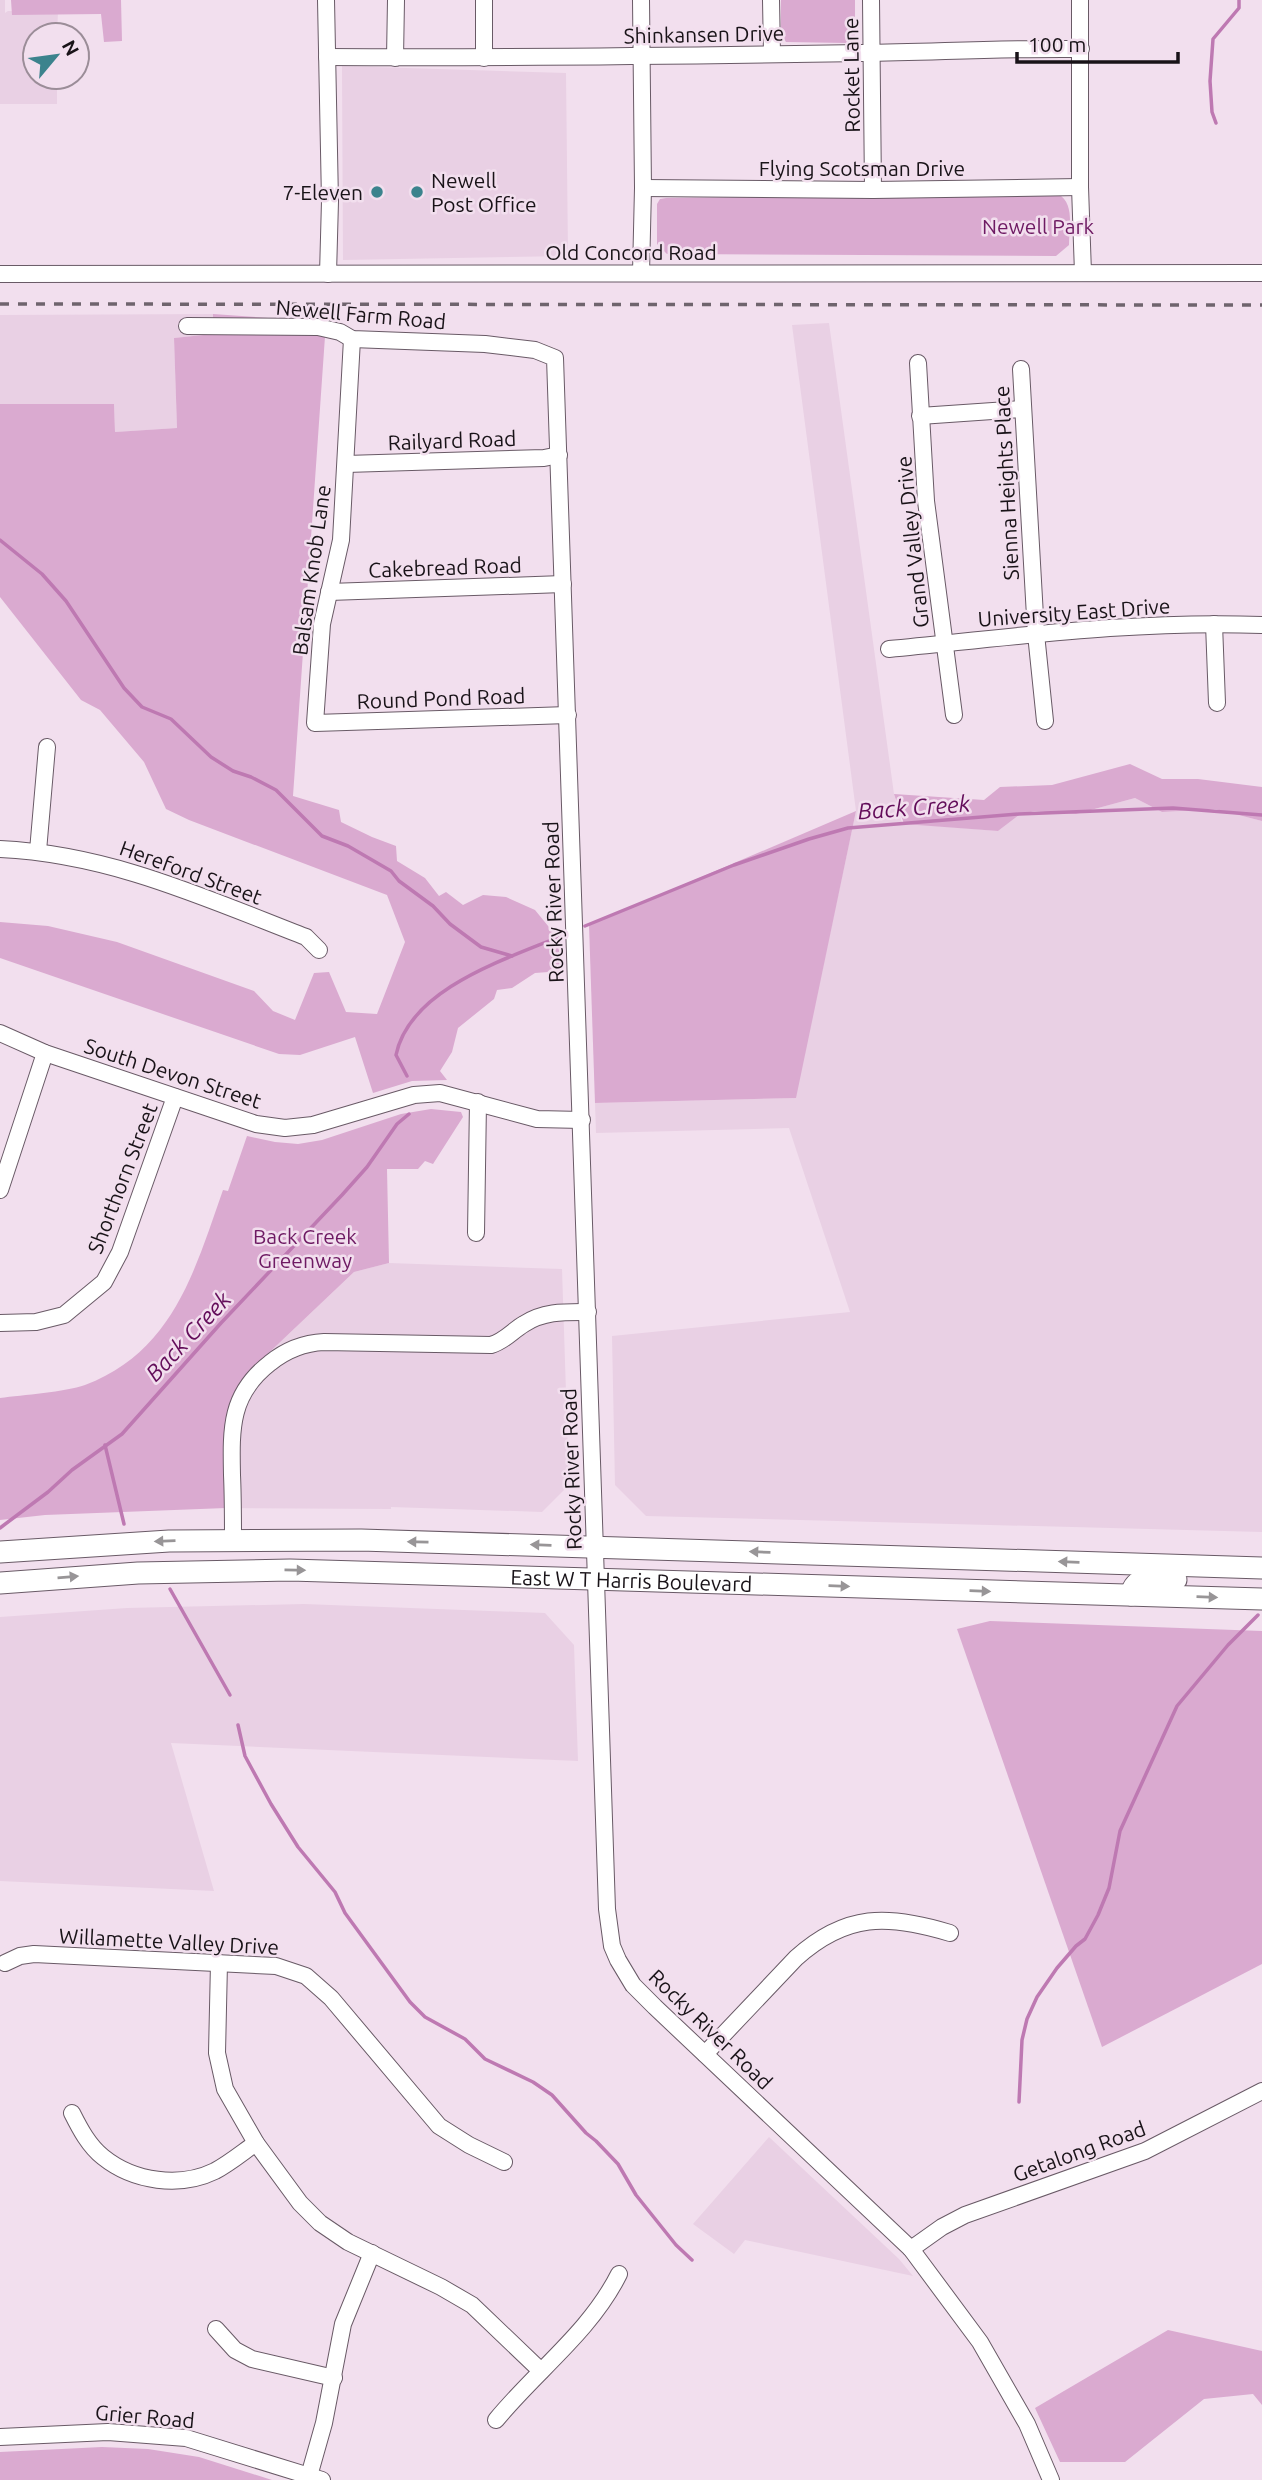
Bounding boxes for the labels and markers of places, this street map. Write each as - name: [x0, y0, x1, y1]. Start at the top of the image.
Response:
- place label: Newell Post Office: [431, 168, 536, 216]
- place label: 7-Eleven: [282, 180, 363, 204]
- marker: 7-Eleven: [369, 184, 385, 200]
- marker: Newell Post Office: [409, 184, 425, 200]

